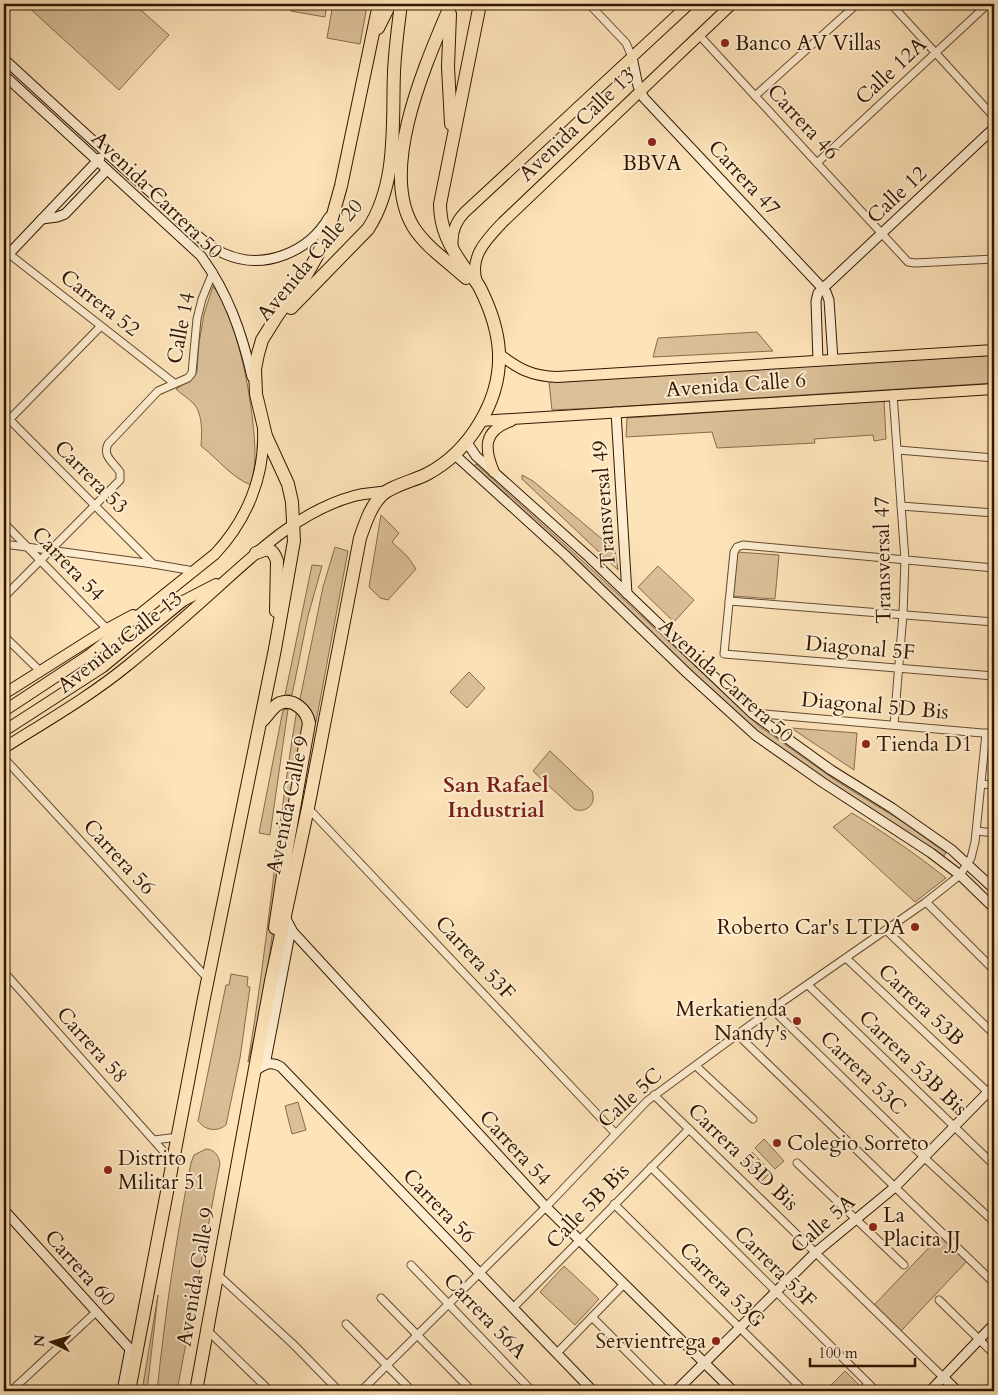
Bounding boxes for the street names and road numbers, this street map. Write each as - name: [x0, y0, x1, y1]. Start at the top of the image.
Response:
- street label: Calle 12A: [849, 31, 933, 111]
- street label: Avenida Calle 13: [512, 62, 642, 188]
- street label: Carrera 46: [760, 78, 846, 166]
- street label: Avenida Carrera 50: [85, 125, 229, 265]
- street label: Carrera 47: [701, 134, 787, 222]
- street label: Calle 12: [861, 160, 934, 230]
- street label: Avenida Calle 20: [250, 193, 370, 327]
- street label: Carrera 52: [54, 263, 146, 343]
- street label: Calle 14: [160, 289, 202, 366]
- street label: Avenida Calle 6: [665, 366, 807, 404]
- street label: Carrera 53: [48, 434, 134, 520]
- street label: Transversal 49: [585, 439, 623, 569]
- street label: Transversal 47: [867, 496, 899, 624]
- street label: Carrera 54: [25, 520, 111, 608]
- street label: Avenida Calle 13: [51, 584, 189, 700]
- street label: Avenida Carrera 50: [652, 612, 800, 750]
- street label: Diagonal 5F: [804, 629, 916, 667]
- street label: Diagonal 5D Bis: [800, 685, 950, 727]
- street label: Avenida Calle 9: [259, 733, 317, 877]
- street label: Carrera 56: [76, 813, 162, 901]
- street label: Carrera 53F: [428, 909, 522, 1007]
- street label: Carrera 53B: [872, 958, 970, 1052]
- street label: Carrera 58: [50, 1000, 134, 1090]
- street label: Carrera 53B Bis: [852, 1004, 974, 1122]
- street label: Carrera 53C: [813, 1024, 913, 1122]
- street label: Calle 5C: [591, 1061, 669, 1135]
- street label: Carrera 53D Bis: [681, 1097, 805, 1217]
- street label: Carrera 54: [472, 1104, 558, 1192]
- street label: Calle 5B Bis: [540, 1157, 636, 1255]
- street label: Carrera 56: [396, 1162, 482, 1250]
- street label: Calle 5A: [785, 1188, 861, 1260]
- street label: Avenida Calle 9: [170, 1205, 223, 1349]
- street label: Carrera 53F: [727, 1219, 823, 1315]
- street label: Carrera 60: [38, 1223, 122, 1313]
- street label: Carrera 53G: [673, 1236, 772, 1335]
- street label: Carrera 56A: [437, 1267, 533, 1365]

